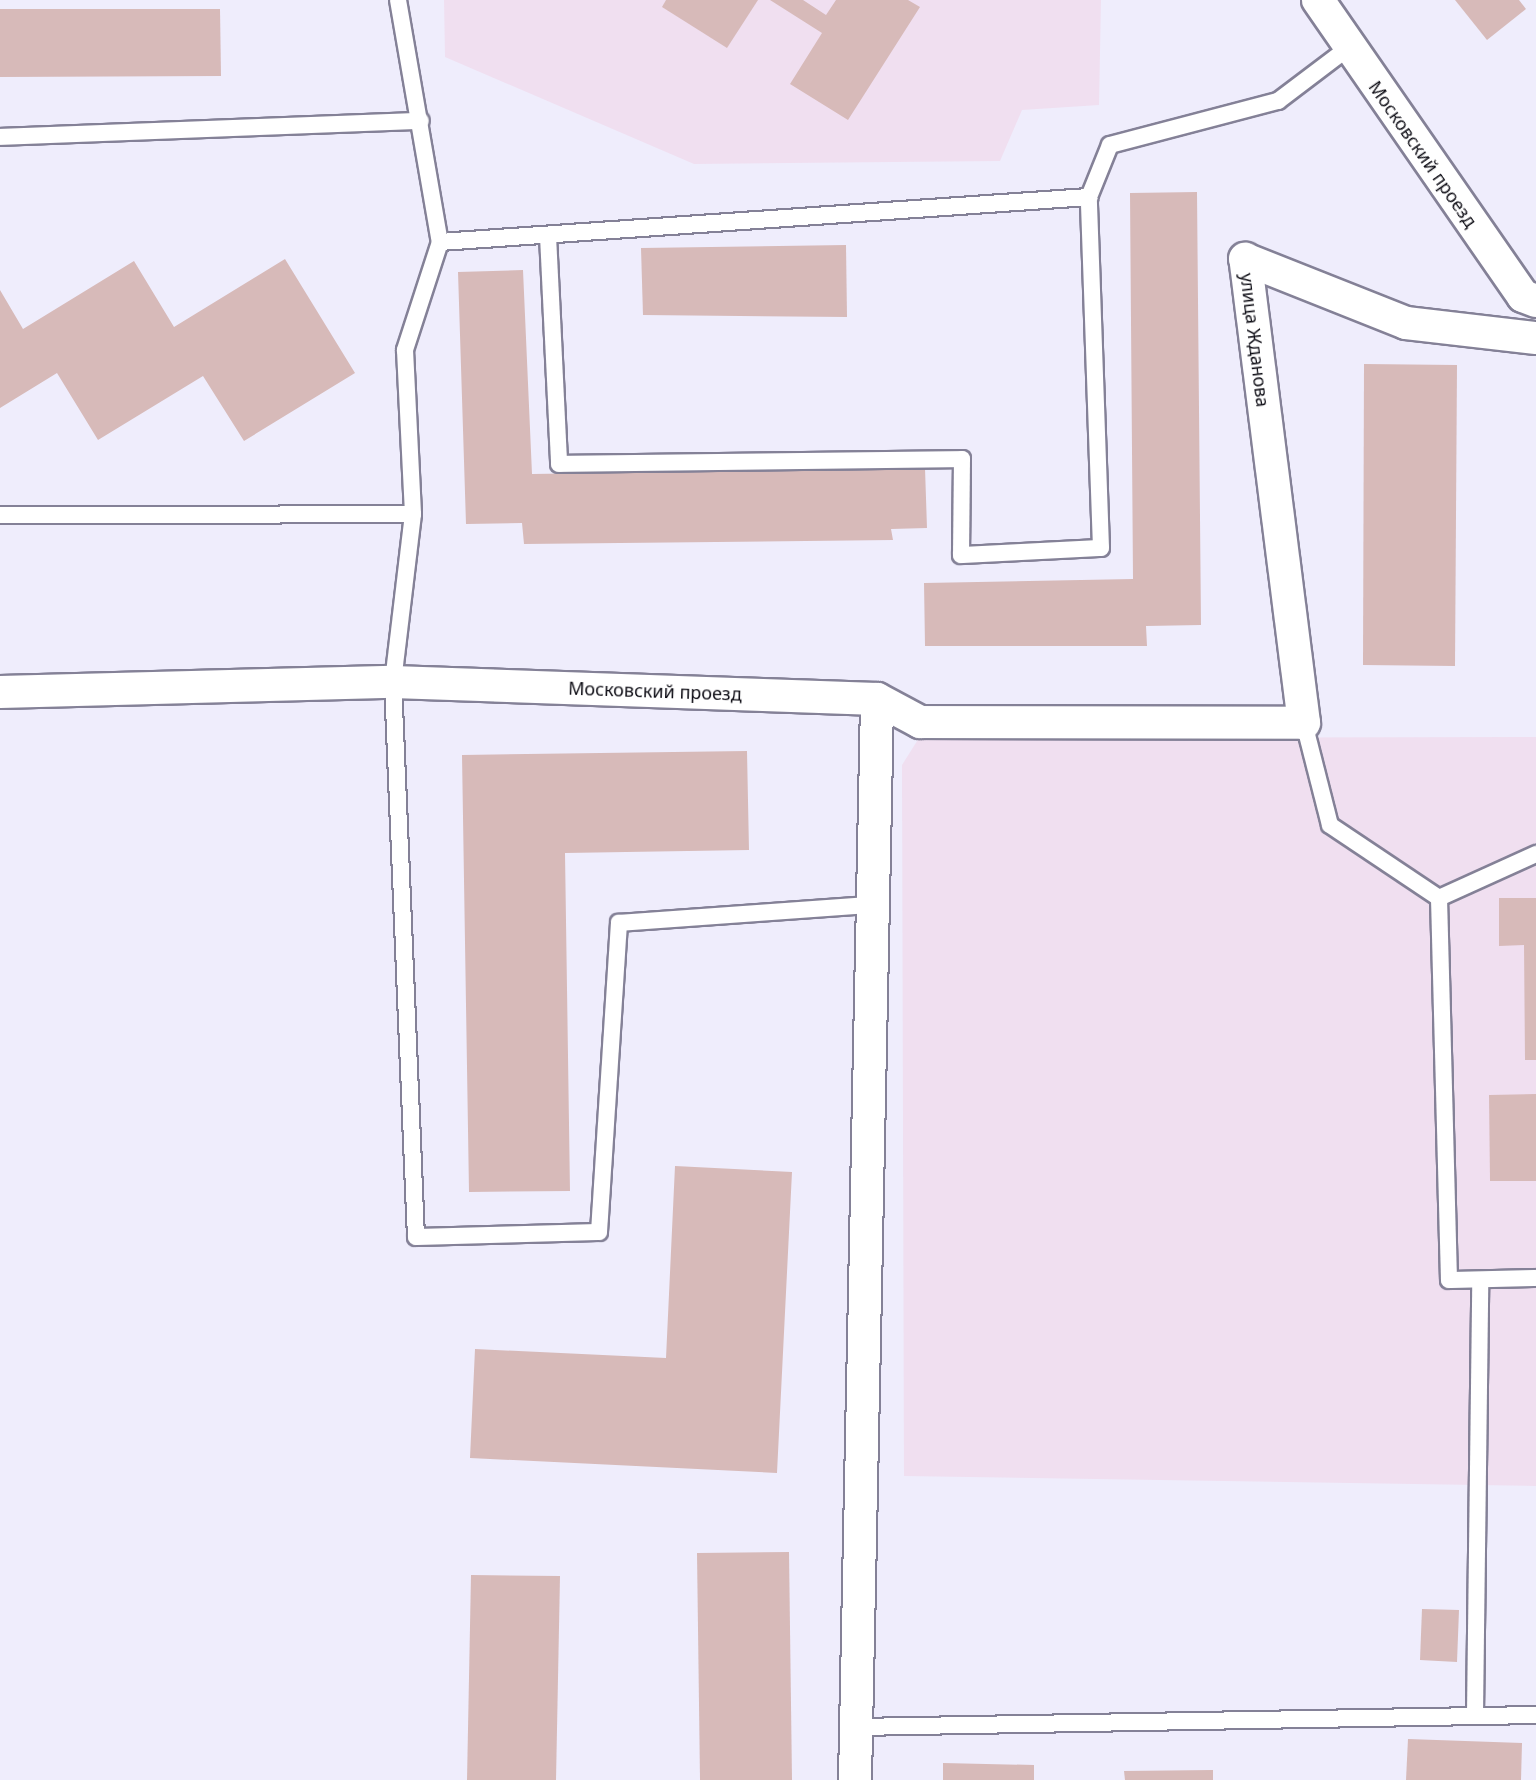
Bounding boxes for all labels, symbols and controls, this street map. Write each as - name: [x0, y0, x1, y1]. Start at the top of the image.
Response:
- street label: Московский проезд: [1364, 77, 1482, 231]
- street label: улица Жданова: [1236, 272, 1274, 408]
- street label: Московский проезд: [568, 677, 742, 705]

